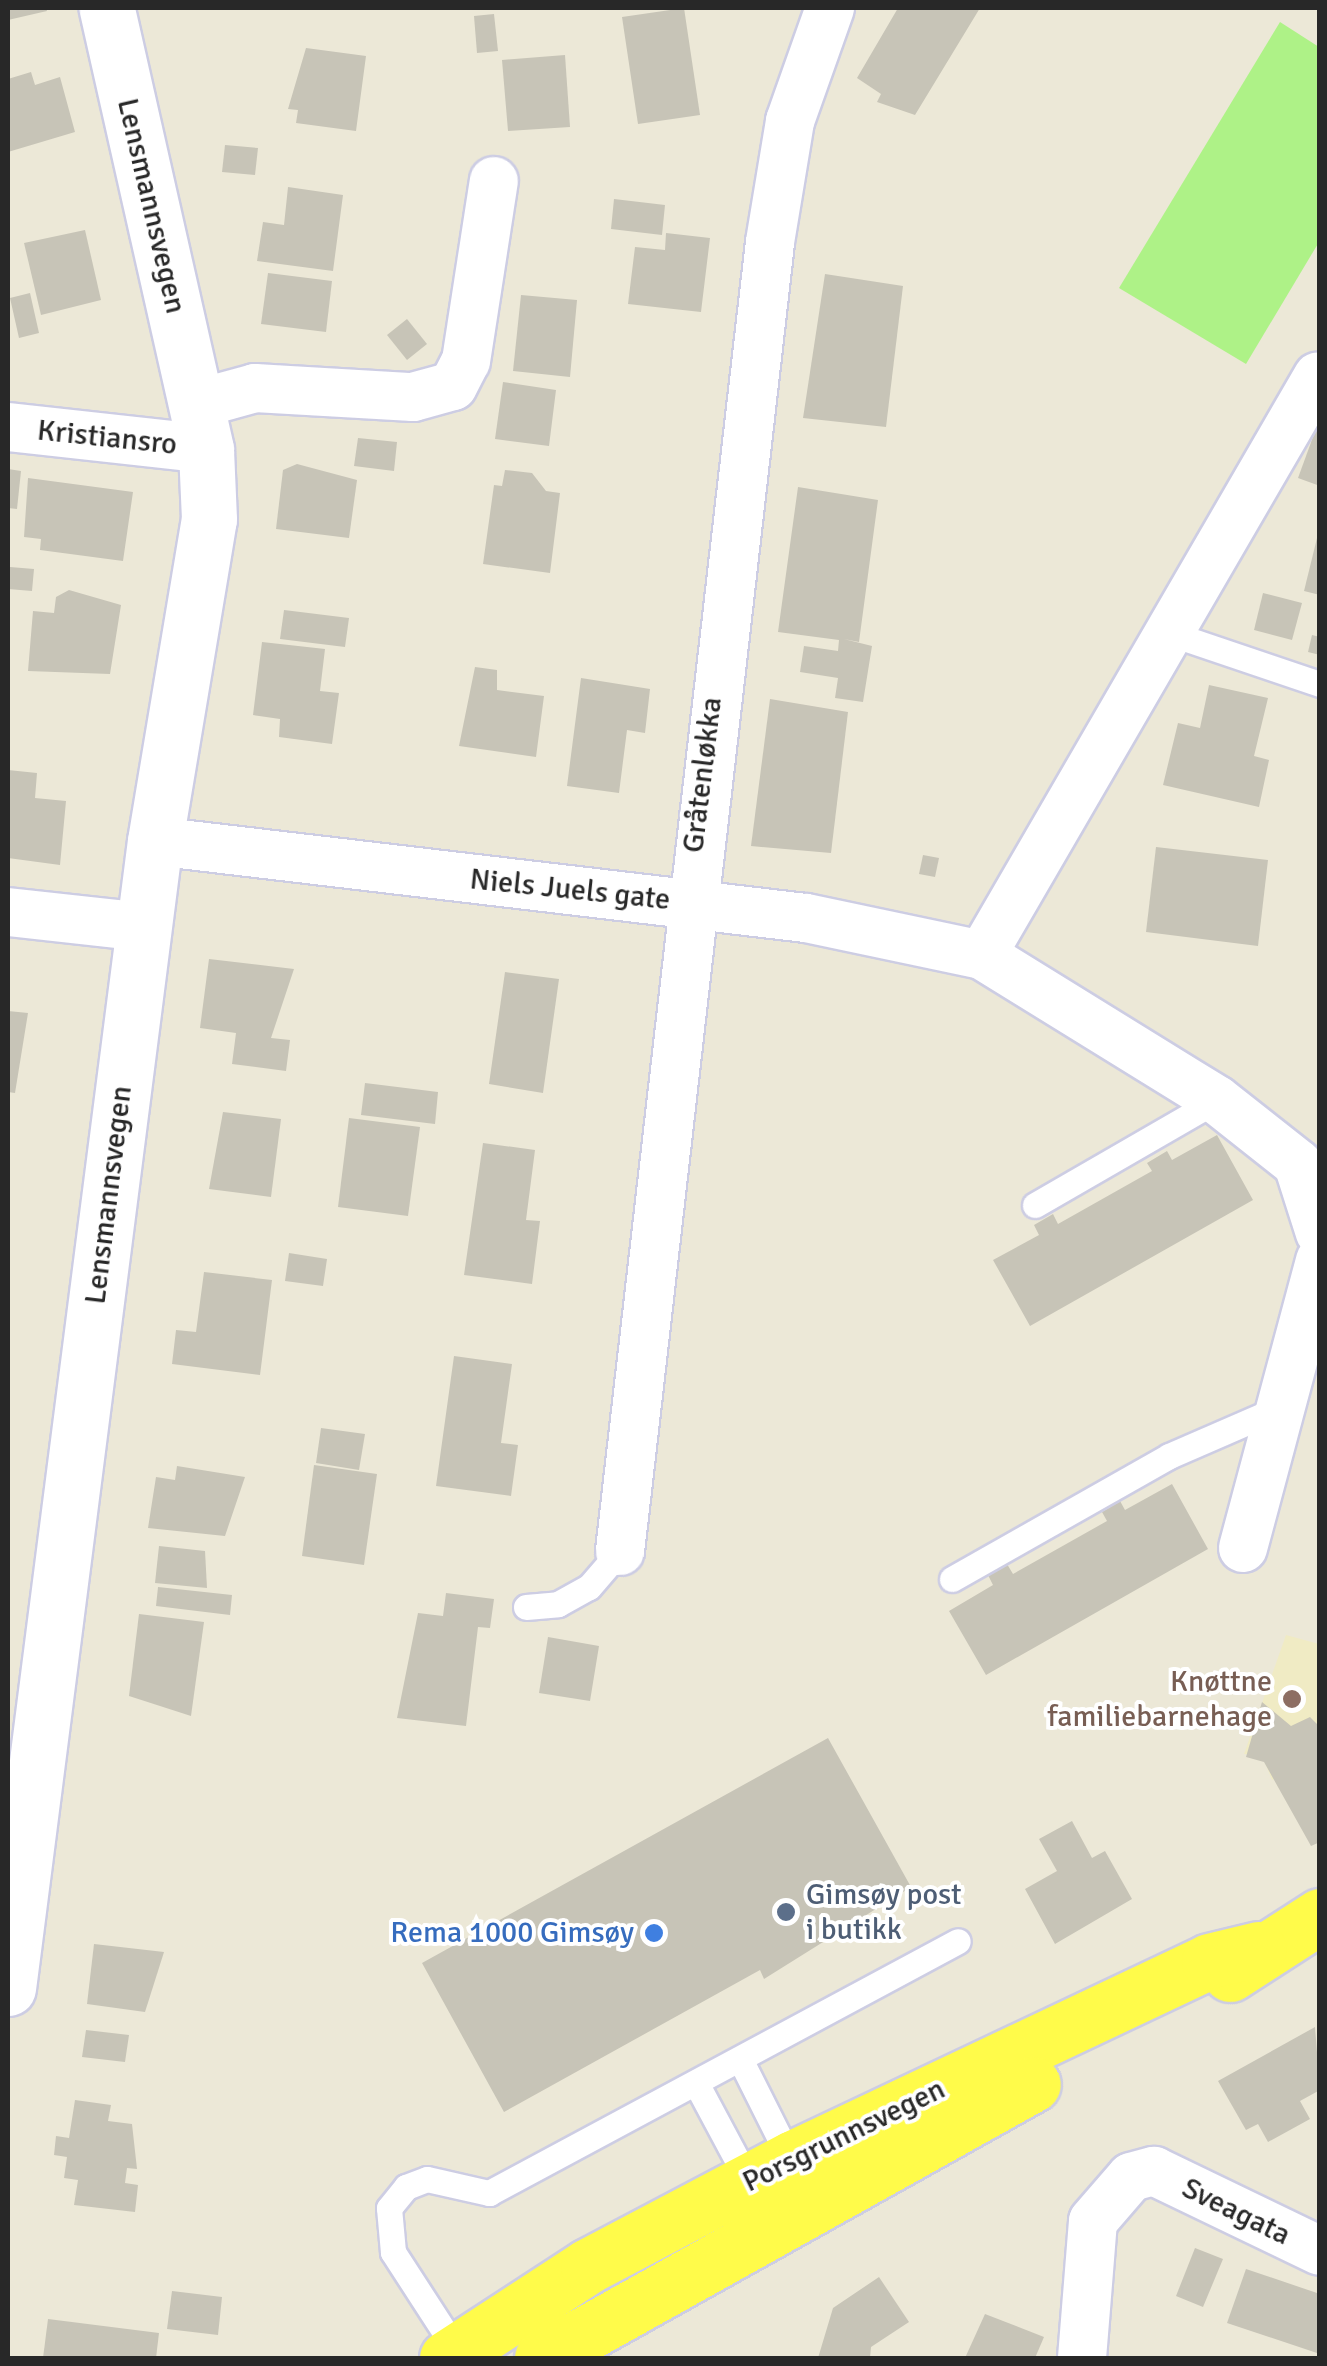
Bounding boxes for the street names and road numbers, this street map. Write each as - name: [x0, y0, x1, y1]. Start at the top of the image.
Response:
- street label: Lensmannsvegen: [109, 95, 193, 317]
- street label: Kristiansro: [35, 413, 179, 463]
- street label: Gråtenløkka: [676, 695, 730, 855]
- street label: Niels Juels gate: [468, 862, 672, 918]
- street label: Lensmannsvegen: [78, 1084, 140, 1306]
- street label: Porsgrunnsvegen: [737, 2071, 951, 2201]
- street label: Sveagata: [1176, 2170, 1296, 2254]

